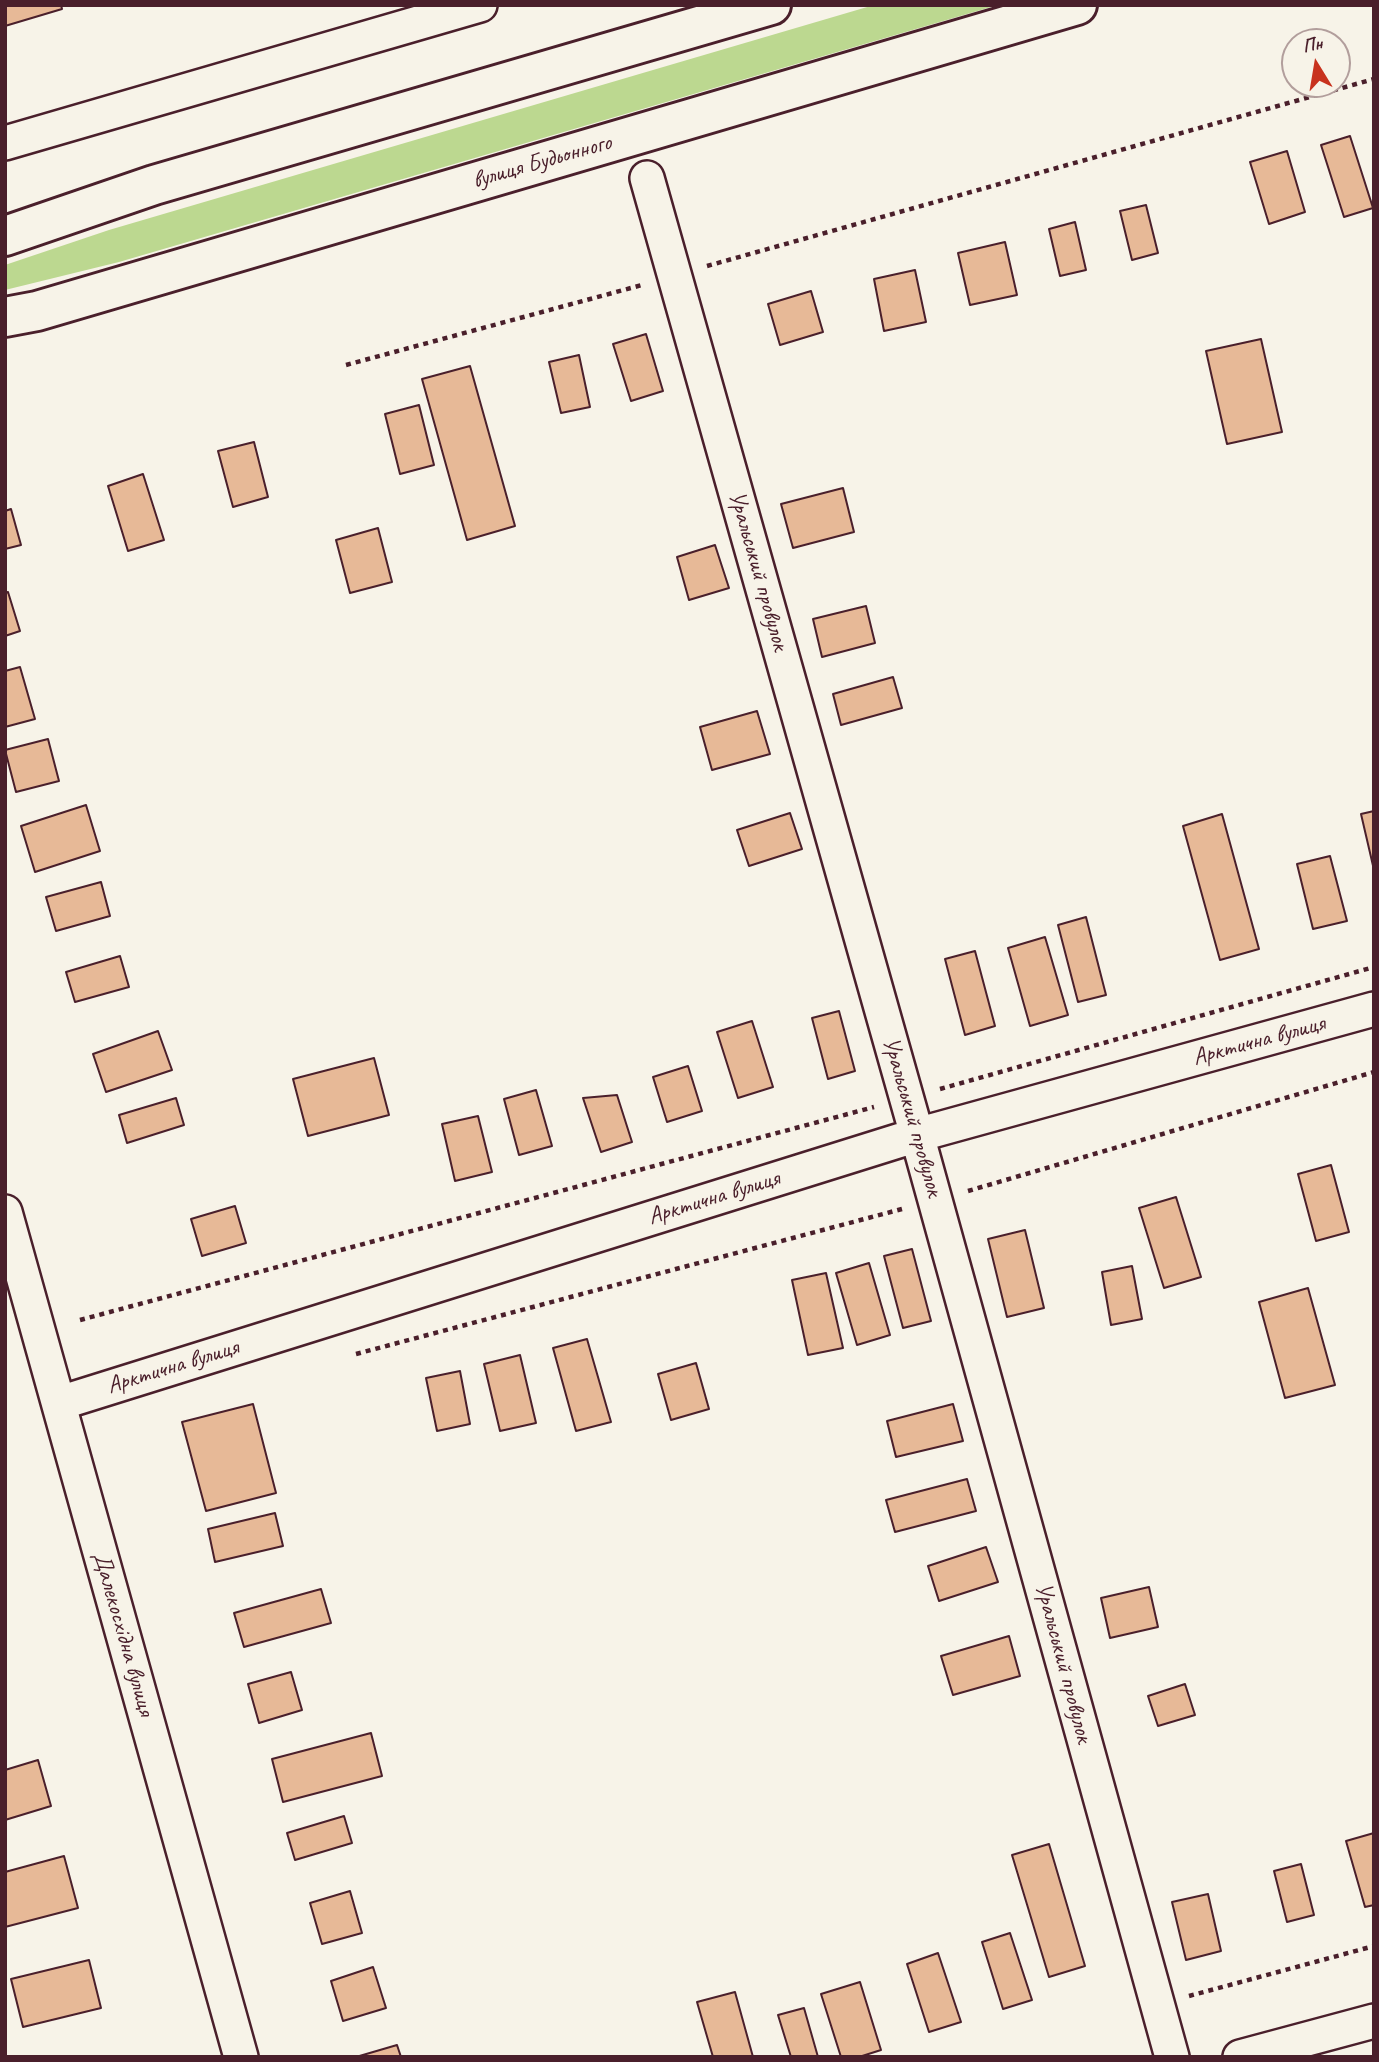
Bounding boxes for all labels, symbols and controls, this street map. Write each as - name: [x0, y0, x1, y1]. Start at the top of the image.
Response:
- north arrow: [1281, 28, 1351, 98]
- text: Пн: [1300, 31, 1324, 58]
- street label: вулиця Будьонного: [469, 128, 615, 196]
- street label: Уральський провулок: [721, 488, 795, 654]
- street label: Арктична вулиця: [1190, 1009, 1328, 1073]
- street label: Уральський провулок: [875, 1034, 949, 1200]
- street label: Арктична вулиця: [645, 1164, 783, 1232]
- street label: Арктична вулиця: [104, 1333, 242, 1401]
- street label: Далекосхідна вулиця: [86, 1549, 160, 1719]
- street label: Уральський провулок: [1028, 1580, 1098, 1746]

